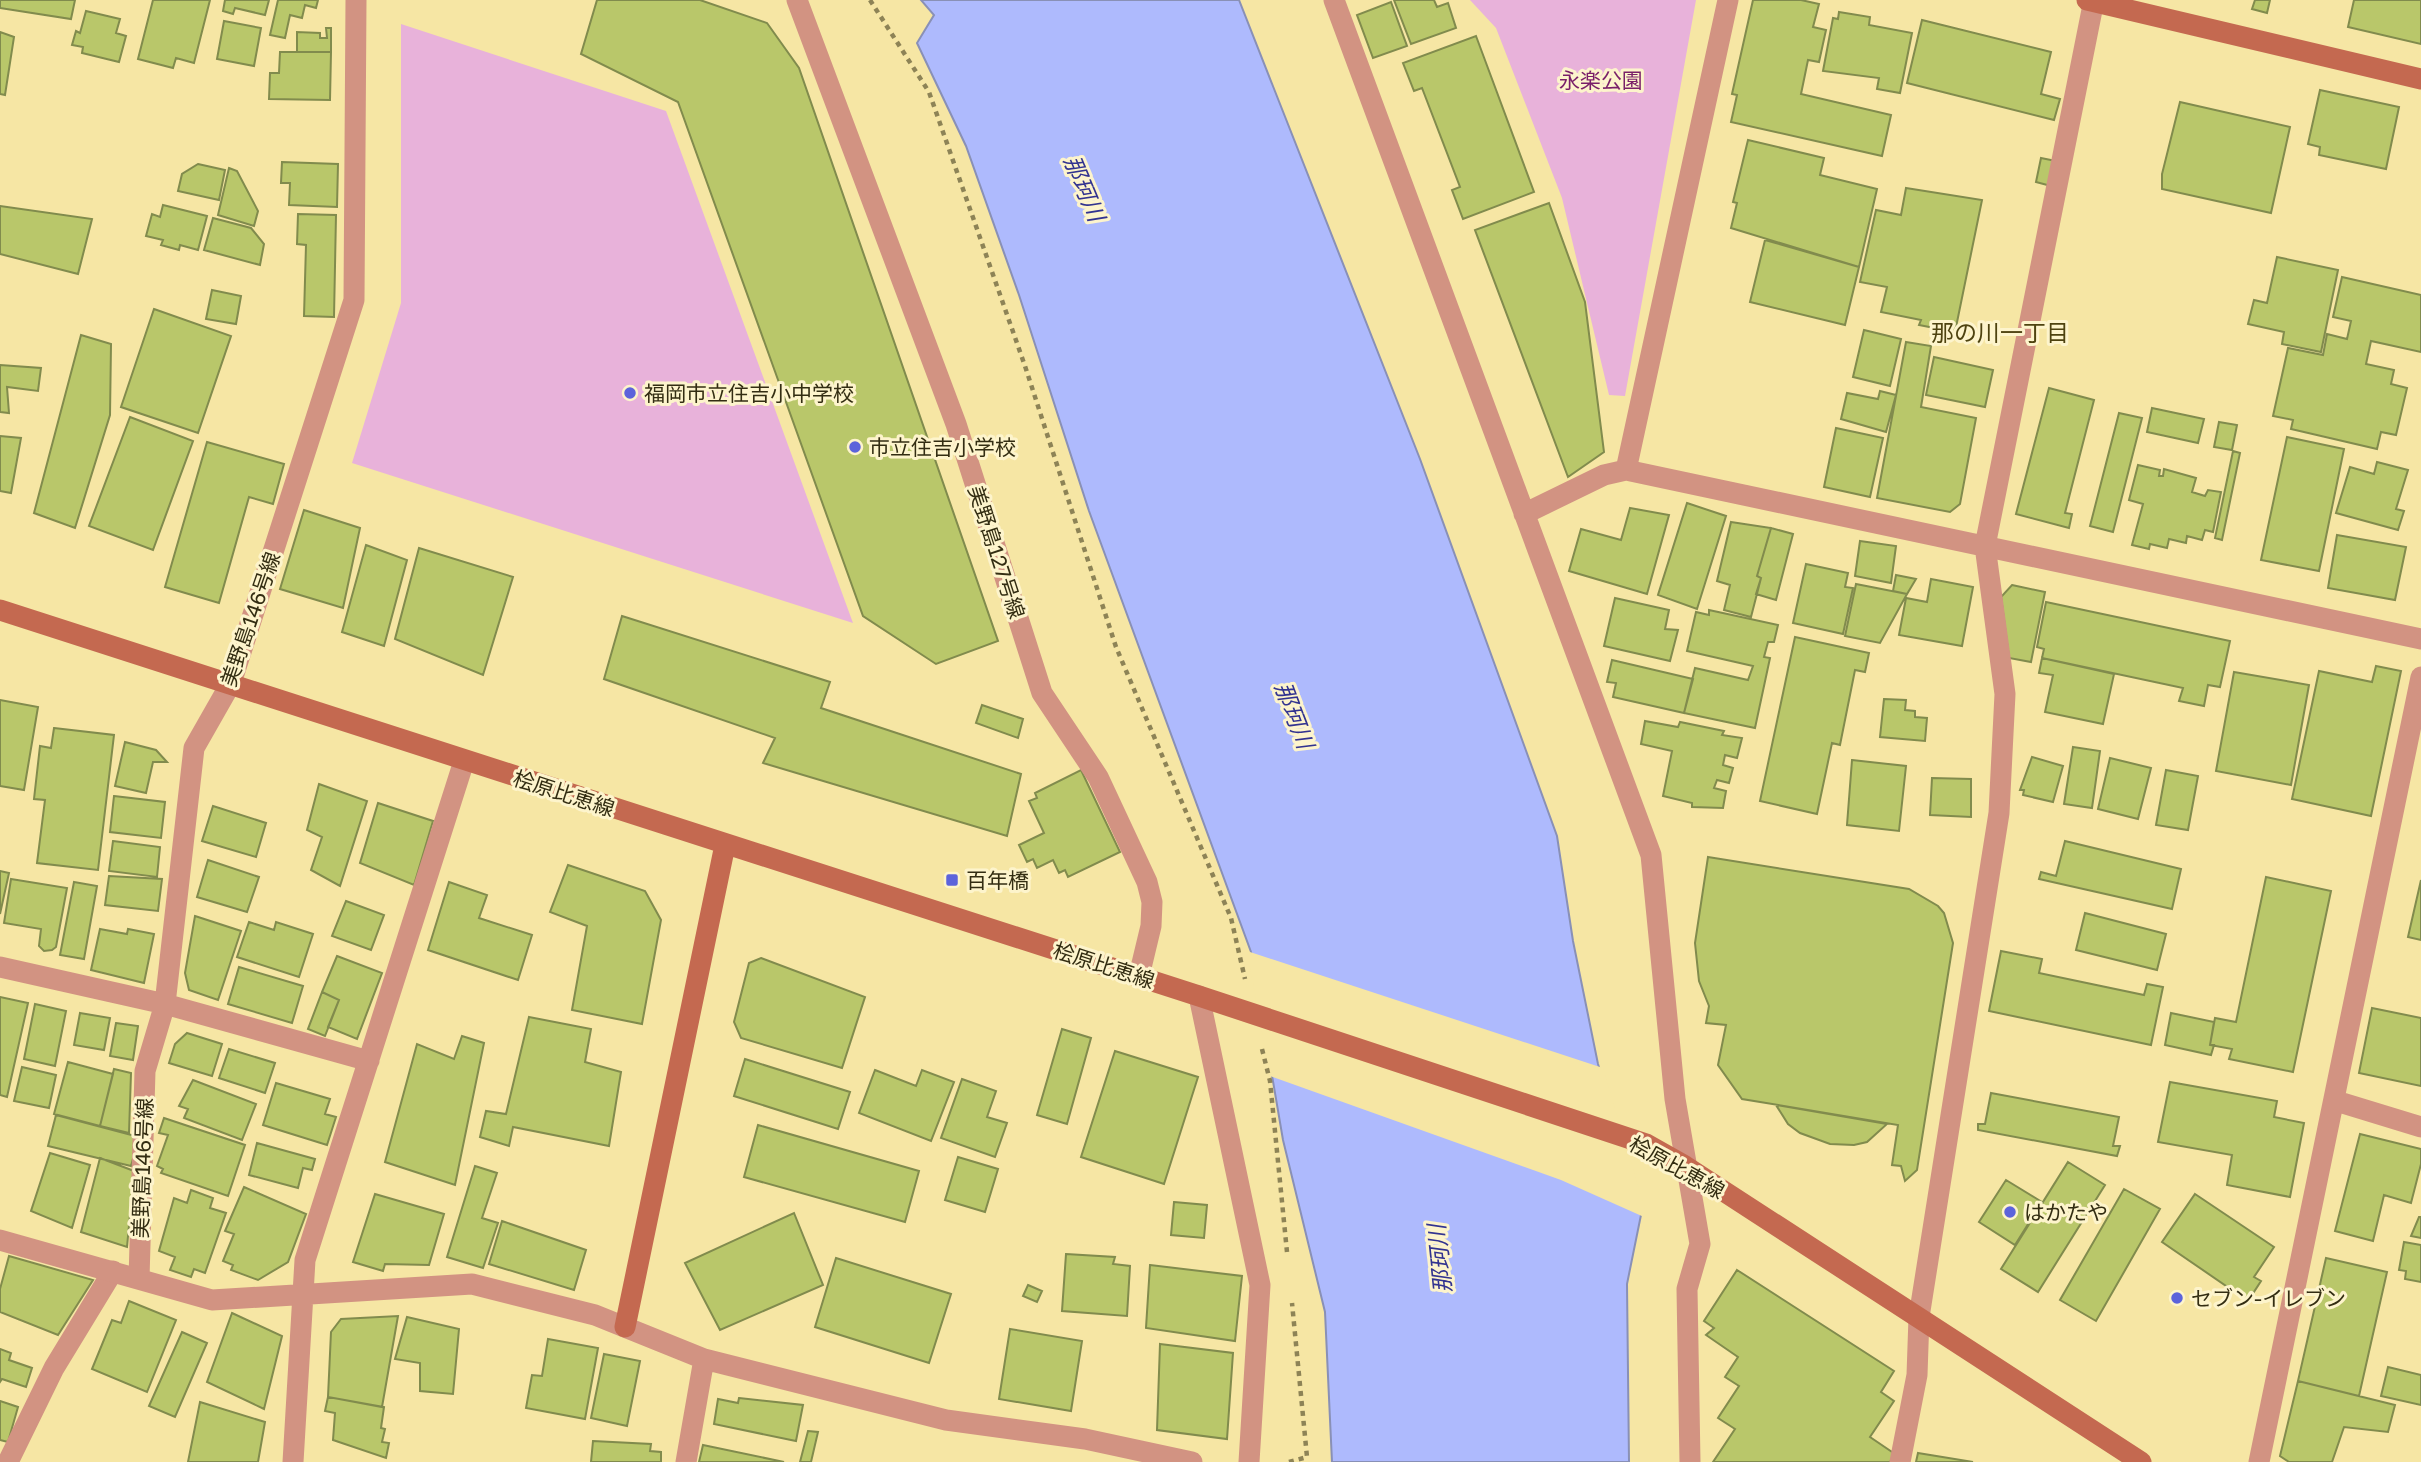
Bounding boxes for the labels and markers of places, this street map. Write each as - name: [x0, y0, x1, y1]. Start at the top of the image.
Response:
- place label: 福岡市立住吉小中学校: [644, 380, 854, 406]
- marker: 福岡市立住吉小中学校: [622, 385, 638, 401]
- place label: 市立住吉小学校: [869, 434, 1016, 460]
- marker: 市立住吉小学校: [847, 439, 863, 455]
- place label: 百年橋: [966, 867, 1029, 893]
- marker: 百年橋: [944, 872, 960, 888]
- place label: はかたや: [2024, 1199, 2108, 1225]
- marker: はかたや: [2002, 1204, 2018, 1220]
- place label: セブン-イレブン: [2191, 1285, 2346, 1311]
- marker: セブン-イレブン: [2169, 1290, 2185, 1306]

